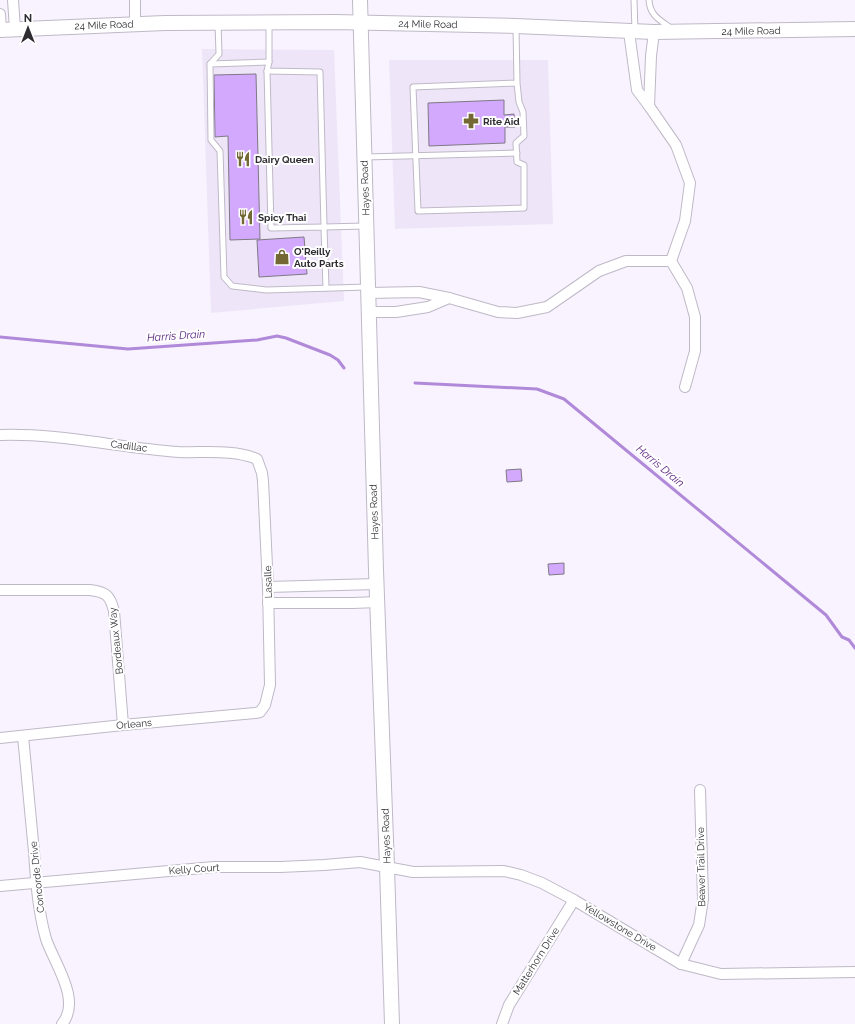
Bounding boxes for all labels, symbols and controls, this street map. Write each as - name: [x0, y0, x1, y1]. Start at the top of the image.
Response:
- north arrow: [8, 8, 48, 48]
- text: N: [24, 12, 32, 25]
- street label: 24 Mile Road: [74, 18, 134, 32]
- street label: 24 Mile Road: [398, 18, 458, 30]
- street label: 24 Mile Road: [721, 25, 781, 37]
- pharmacy icon: Rite Aid: [462, 112, 480, 130]
- place label: Rite Aid: [483, 116, 520, 127]
- restaurant icon: Dairy Queen: [234, 150, 252, 168]
- place label: Dairy Queen: [255, 154, 314, 165]
- street label: Hayes Road: [359, 160, 371, 216]
- restaurant icon: Spicy Thai: [237, 208, 255, 226]
- place label: Spicy Thai: [258, 212, 306, 223]
- place label: O'Reilly Auto Parts: [294, 246, 344, 269]
- shop icon: O'Reilly Auto Parts: [273, 248, 291, 266]
- water label: Harris Drain: [146, 327, 206, 345]
- street label: Cadillac: [110, 438, 149, 454]
- water label: Harris Drain: [633, 442, 687, 490]
- street label: Hayes Road: [368, 484, 380, 540]
- street label: Lasalle: [262, 565, 274, 599]
- street label: Bordeaux Way: [107, 606, 125, 675]
- street label: Orleans: [116, 717, 152, 731]
- street label: Hayes Road: [380, 808, 392, 864]
- street label: Beaver Trail Drive: [695, 827, 707, 907]
- street label: Concorde Drive: [28, 841, 46, 913]
- street label: Kelly Court: [168, 862, 220, 876]
- street label: Yellowstone Drive: [582, 901, 658, 953]
- street label: Matterhorn Drive: [511, 925, 561, 997]

